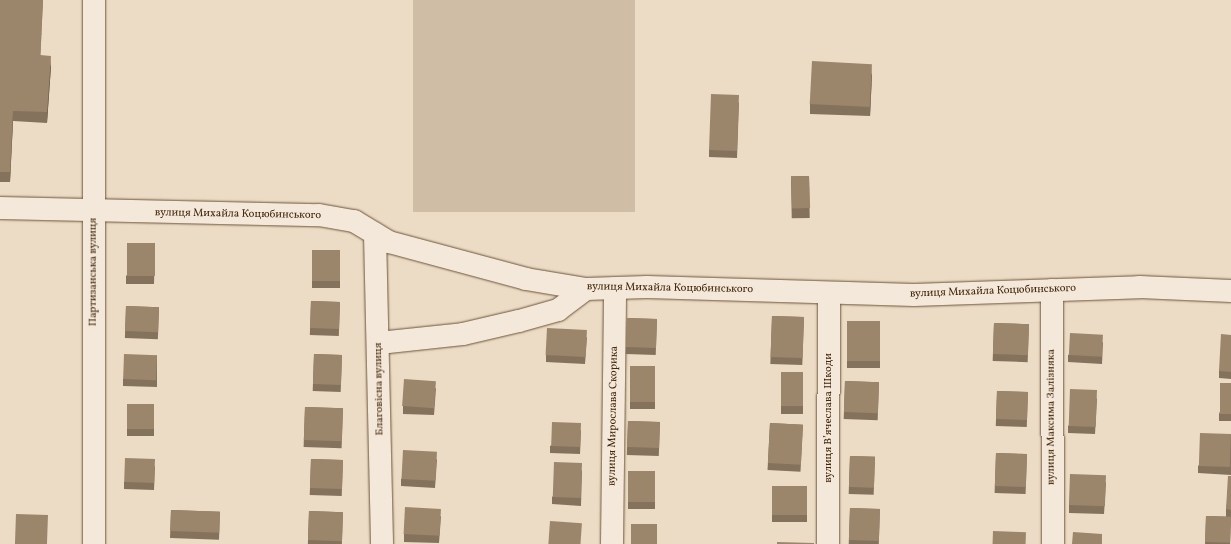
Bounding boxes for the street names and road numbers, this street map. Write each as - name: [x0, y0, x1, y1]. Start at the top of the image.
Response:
- street label: вулиця Михайла Коцюбинського: [155, 207, 321, 223]
- street label: Партизанська вулиця: [87, 218, 101, 326]
- street label: вулиця Михайла Коцюбинського: [587, 281, 753, 297]
- street label: вулиця Михайла Коцюбинського: [910, 283, 1076, 301]
- street label: Благовісна вулиця: [373, 342, 387, 436]
- street label: вулиця Мирослава Скорика: [606, 346, 622, 486]
- street label: вулиця Максима Залізняка: [1045, 349, 1059, 485]
- street label: вулиця Вʼячеслава Шкоди: [822, 353, 836, 483]

